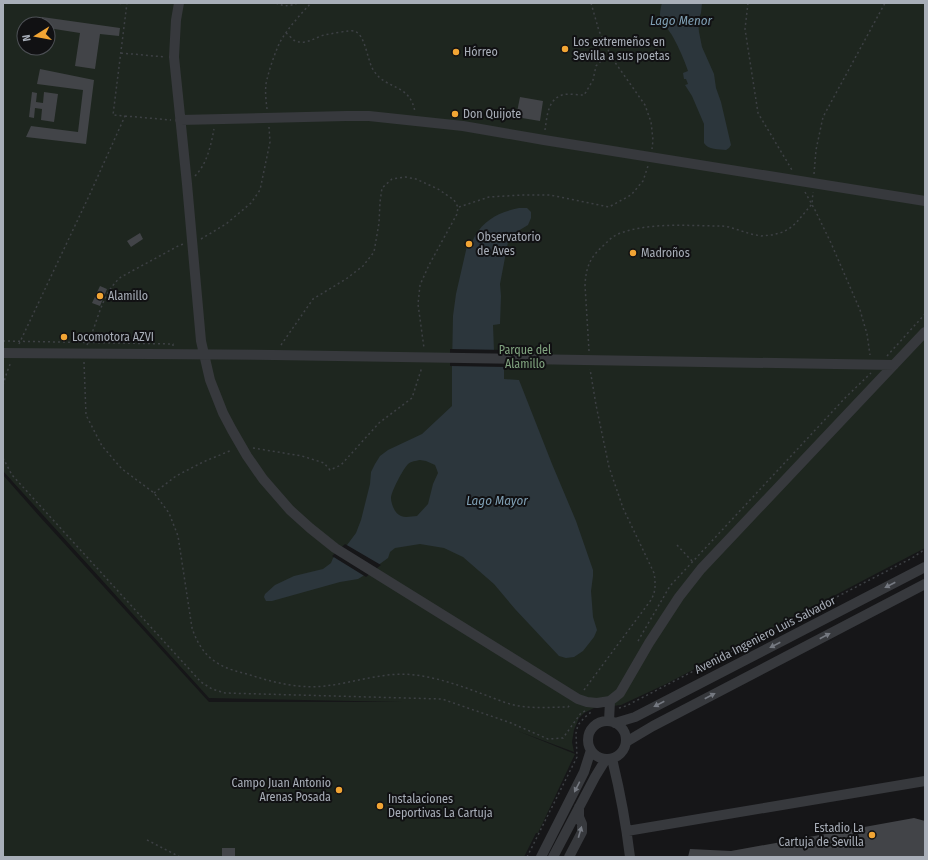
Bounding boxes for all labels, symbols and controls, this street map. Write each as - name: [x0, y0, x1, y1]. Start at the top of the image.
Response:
- water label: Lago Menor: [650, 13, 713, 28]
- north arrow: [16, 16, 56, 56]
- text: N: [20, 33, 34, 42]
- place label: Los extremeños en Sevilla a sus poetas: [573, 35, 670, 63]
- marker: Los extremeños en Sevilla a sus poetas: [560, 44, 570, 54]
- place label: Hórreo: [464, 45, 498, 59]
- marker: Hórreo: [451, 47, 461, 57]
- place label: Don Quijote: [463, 107, 521, 121]
- marker: Don Quijote: [450, 109, 460, 119]
- place label: Observatorio de Aves: [477, 230, 541, 258]
- marker: Observatorio de Aves: [464, 239, 474, 249]
- place label: Madroños: [641, 246, 690, 260]
- marker: Madroños: [628, 248, 638, 258]
- place label: Alamillo: [108, 289, 148, 303]
- marker: Alamillo: [95, 291, 105, 301]
- place label: Locomotora AZVI: [72, 330, 154, 344]
- marker: Locomotora AZVI: [59, 332, 69, 342]
- park label: Parque del Alamillo: [499, 343, 551, 371]
- water label: Lago Mayor: [466, 493, 528, 508]
- one-way arrow: [885, 582, 896, 588]
- street label: Avenida Ingeniero Luis Salvador: [692, 593, 839, 677]
- one-way arrow: [819, 633, 831, 639]
- one-way arrow: [769, 641, 780, 648]
- one-way arrow: [704, 693, 715, 700]
- one-way arrow: [653, 701, 665, 707]
- place label: Campo Juan Antonio Arenas Posada: [231, 776, 331, 804]
- one-way arrow: [574, 781, 580, 792]
- marker: Campo Juan Antonio Arenas Posada: [334, 785, 344, 795]
- place label: Instalaciones Deportivas La Cartuja: [388, 792, 493, 820]
- marker: Instalaciones Deportivas La Cartuja: [375, 801, 385, 811]
- place label: Estadio La Cartuja de Sevilla: [778, 821, 864, 849]
- one-way arrow: [578, 826, 584, 839]
- marker: Estadio La Cartuja de Sevilla: [867, 830, 877, 840]

